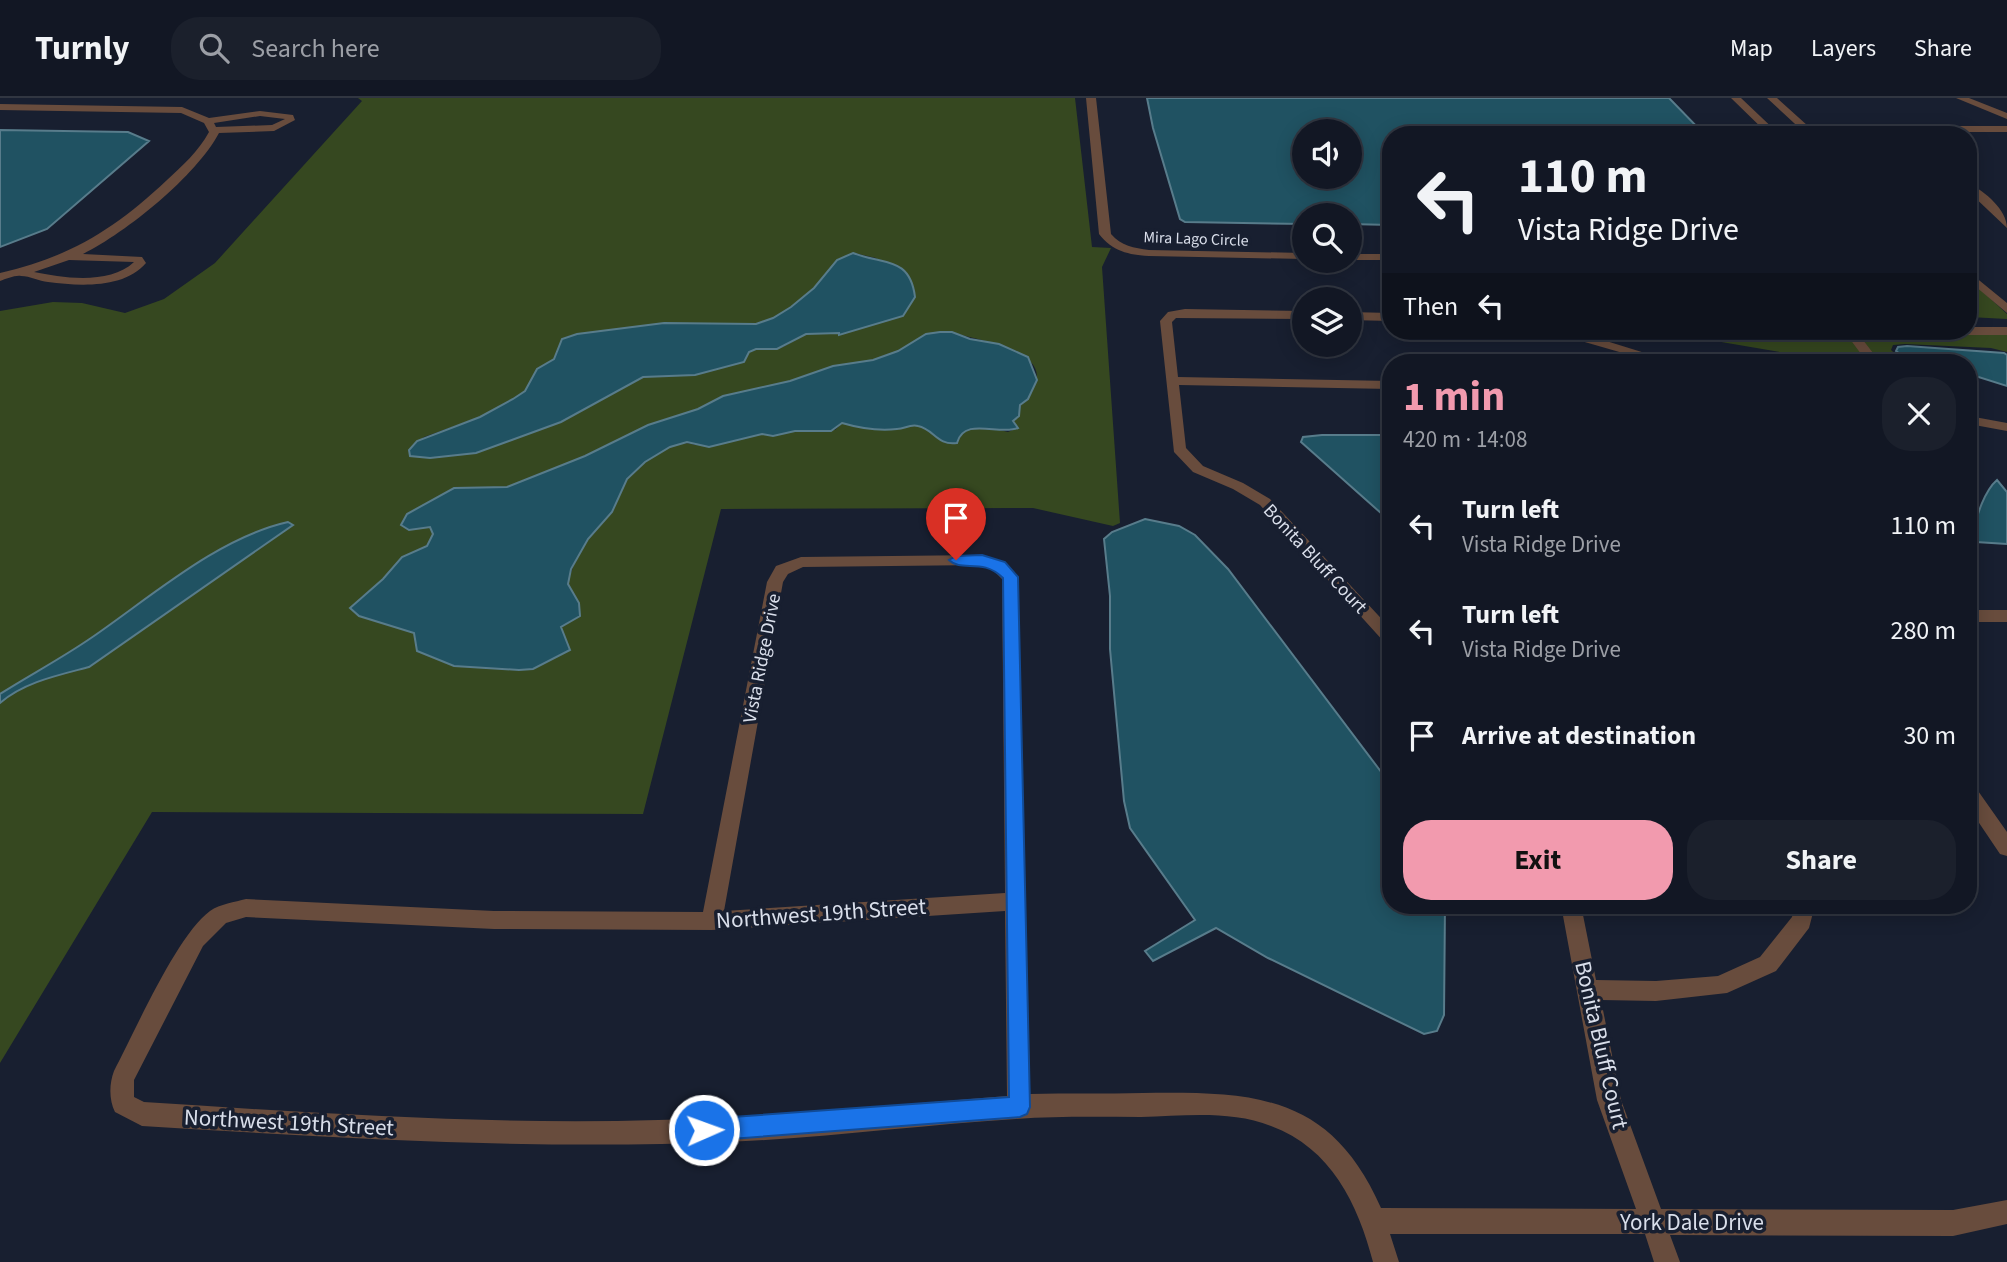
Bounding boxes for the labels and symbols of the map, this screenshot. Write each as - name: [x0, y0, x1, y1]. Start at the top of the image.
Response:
- street label: Mira Lago Circle: [1143, 226, 1249, 252]
- pin: [926, 488, 986, 560]
- street label: Bonita Bluff Court: [1257, 498, 1373, 620]
- street label: Vista Ridge Drive: [737, 591, 788, 725]
- street label: Northwest 19th Street: [715, 890, 927, 937]
- street label: Bonita Bluff Court: [1566, 958, 1637, 1133]
- position arrow: [667, 1093, 741, 1167]
- street label: Northwest 19th Street: [183, 1101, 395, 1144]
- street label: York Dale Drive: [1619, 1206, 1764, 1239]

